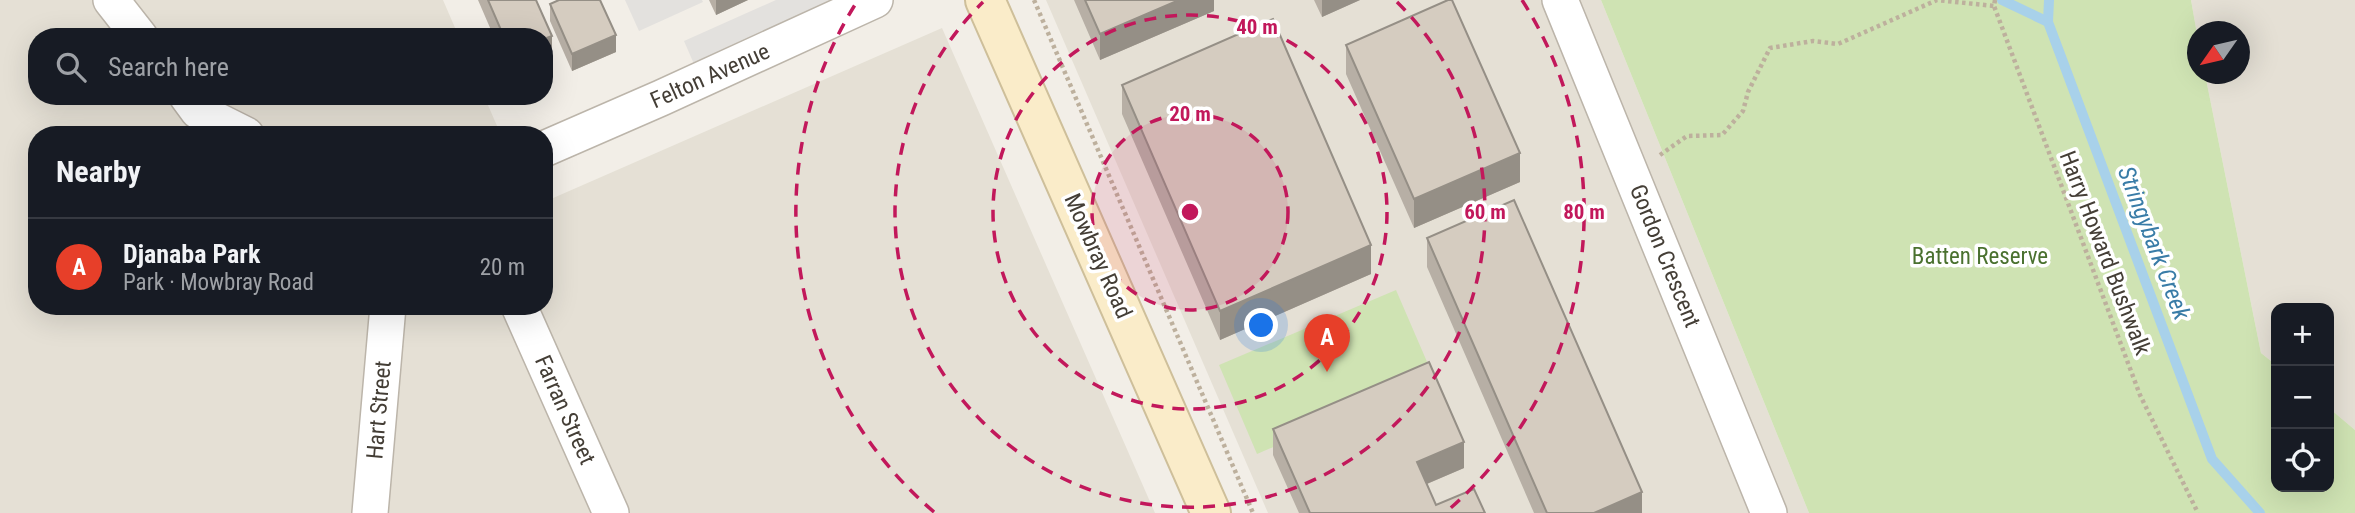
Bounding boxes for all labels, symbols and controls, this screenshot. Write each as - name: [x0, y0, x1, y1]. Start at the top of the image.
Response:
- text: 40 m: [1236, 15, 1278, 39]
- north arrow: [2187, 21, 2250, 84]
- search box: [28, 28, 553, 105]
- street label: Felton Avenue: [646, 38, 774, 114]
- icon: search: [52, 48, 90, 86]
- text: Search here: [108, 52, 229, 82]
- text: 20 m: [1169, 102, 1211, 126]
- street label: Harry Howard Bushwalk: [2054, 147, 2157, 359]
- text: Nearby: [56, 154, 141, 189]
- water label: Stringybark Creek: [2112, 162, 2196, 324]
- street label: Gordon Crescent: [1624, 181, 1706, 331]
- street label: Mowbray Road: [1058, 189, 1138, 323]
- centre of rings: [1178, 200, 1202, 224]
- text: 60 m: [1464, 200, 1506, 224]
- text: 80 m: [1563, 200, 1605, 224]
- text: Djanaba Park: [123, 239, 260, 269]
- park label: Batten Reserve: [1912, 243, 2048, 270]
- text: A: [72, 254, 86, 281]
- text: 20 m: [480, 254, 525, 281]
- text: Park · Mowbray Road: [123, 269, 314, 296]
- map controls: [2271, 303, 2334, 492]
- button: +: [2271, 303, 2334, 366]
- your location: [1244, 308, 1278, 342]
- pin: A: [1304, 314, 1350, 372]
- street label: Farran Street: [529, 351, 601, 469]
- street label: Hart Street: [361, 360, 397, 460]
- button: −: [2271, 366, 2334, 429]
- button: locate: [2271, 429, 2334, 492]

